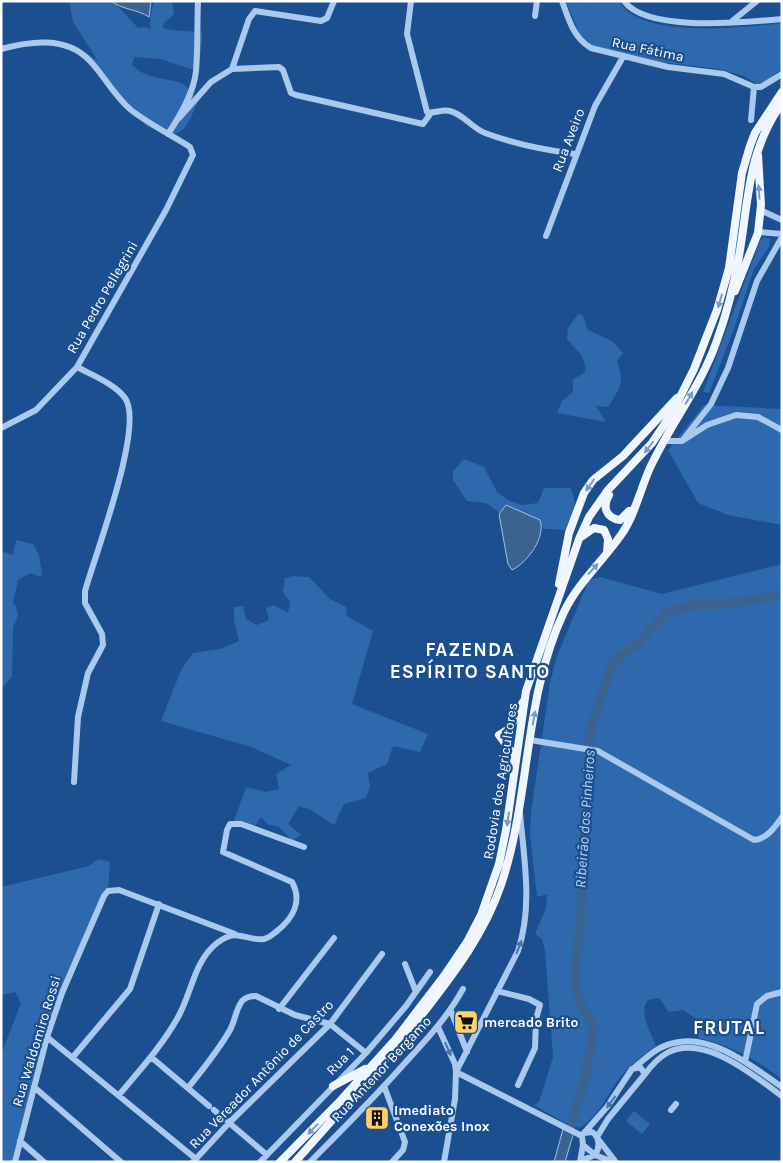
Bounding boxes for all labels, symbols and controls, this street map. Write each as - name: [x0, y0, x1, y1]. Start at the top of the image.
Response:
- street label: Rua Fátima: [610, 34, 685, 65]
- street label: Rua Aveiro: [549, 106, 588, 174]
- one-way arrow: [755, 183, 763, 199]
- street label: Rua Pedro Pellegrini: [63, 238, 142, 357]
- one-way arrow: [715, 294, 723, 309]
- one-way arrow: [685, 392, 694, 405]
- one-way arrow: [644, 440, 655, 453]
- one-way arrow: [585, 479, 595, 492]
- one-way arrow: [588, 563, 599, 576]
- district label: FAZENDA ESPÍRITO SANTO: [390, 639, 550, 683]
- street label: Rodovia dos Agricultores: [480, 702, 521, 861]
- one-way arrow: [530, 709, 538, 725]
- water label: Ribeirão dos Pinheiros: [571, 749, 599, 889]
- one-way arrow: [504, 811, 512, 827]
- one-way arrow: [515, 939, 523, 954]
- street label: Rua Waldomiro Rossi: [8, 974, 65, 1109]
- street label: Rua Vereador Antônio de Castro: [186, 996, 337, 1152]
- supermarket icon: mercado Brito: [453, 1009, 479, 1035]
- street label: Rua Antenor Bergamo: [328, 1013, 435, 1126]
- place label: mercado Brito: [484, 1014, 579, 1031]
- district label: FRUTAL: [693, 1017, 765, 1039]
- one-way arrow: [444, 1042, 452, 1056]
- street label: Rua 1: [323, 1044, 358, 1079]
- one-way arrow: [605, 1095, 616, 1108]
- place label: Imediato Conexões Inox: [394, 1102, 490, 1135]
- building icon: Imediato Conexões Inox: [364, 1105, 390, 1131]
- one-way arrow: [307, 1123, 319, 1135]

